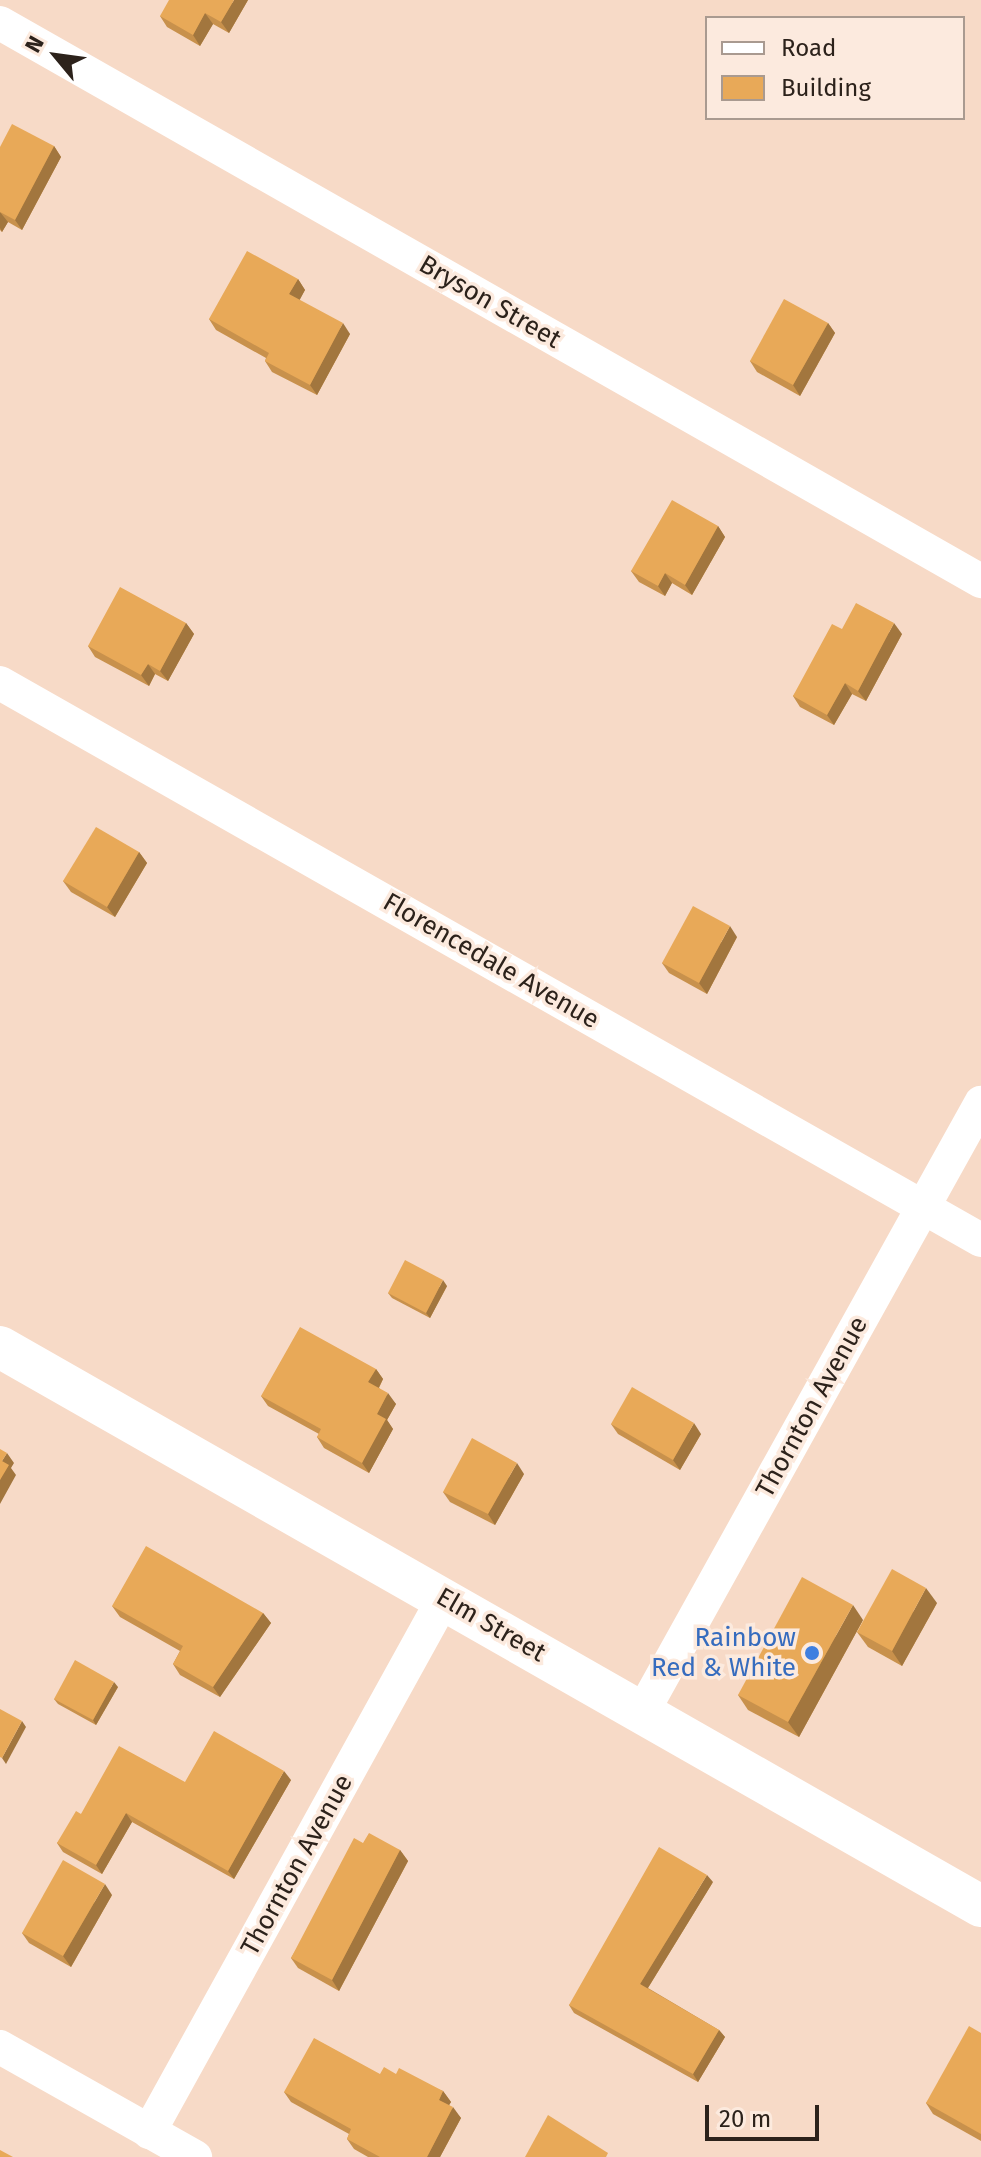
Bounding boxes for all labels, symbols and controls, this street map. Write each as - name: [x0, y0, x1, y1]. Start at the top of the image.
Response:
- north arrow: [16, 16, 96, 96]
- legend: [705, 16, 965, 120]
- text: N: [19, 31, 50, 57]
- text: Road: [781, 34, 836, 62]
- text: Building: [781, 74, 871, 102]
- street label: Bryson Street: [414, 249, 566, 355]
- street label: Florencedale Avenue: [377, 886, 605, 1036]
- street label: Thornton Avenue: [749, 1311, 875, 1503]
- street label: Elm Street: [431, 1581, 551, 1669]
- place label: Rainbow Red & White: [651, 1622, 796, 1684]
- marker: Rainbow Red & White: [803, 1644, 821, 1662]
- street label: Thornton Avenue: [234, 1769, 360, 1961]
- scale bar: [709, 2089, 823, 2139]
- text: 20 m: [719, 2105, 771, 2133]

